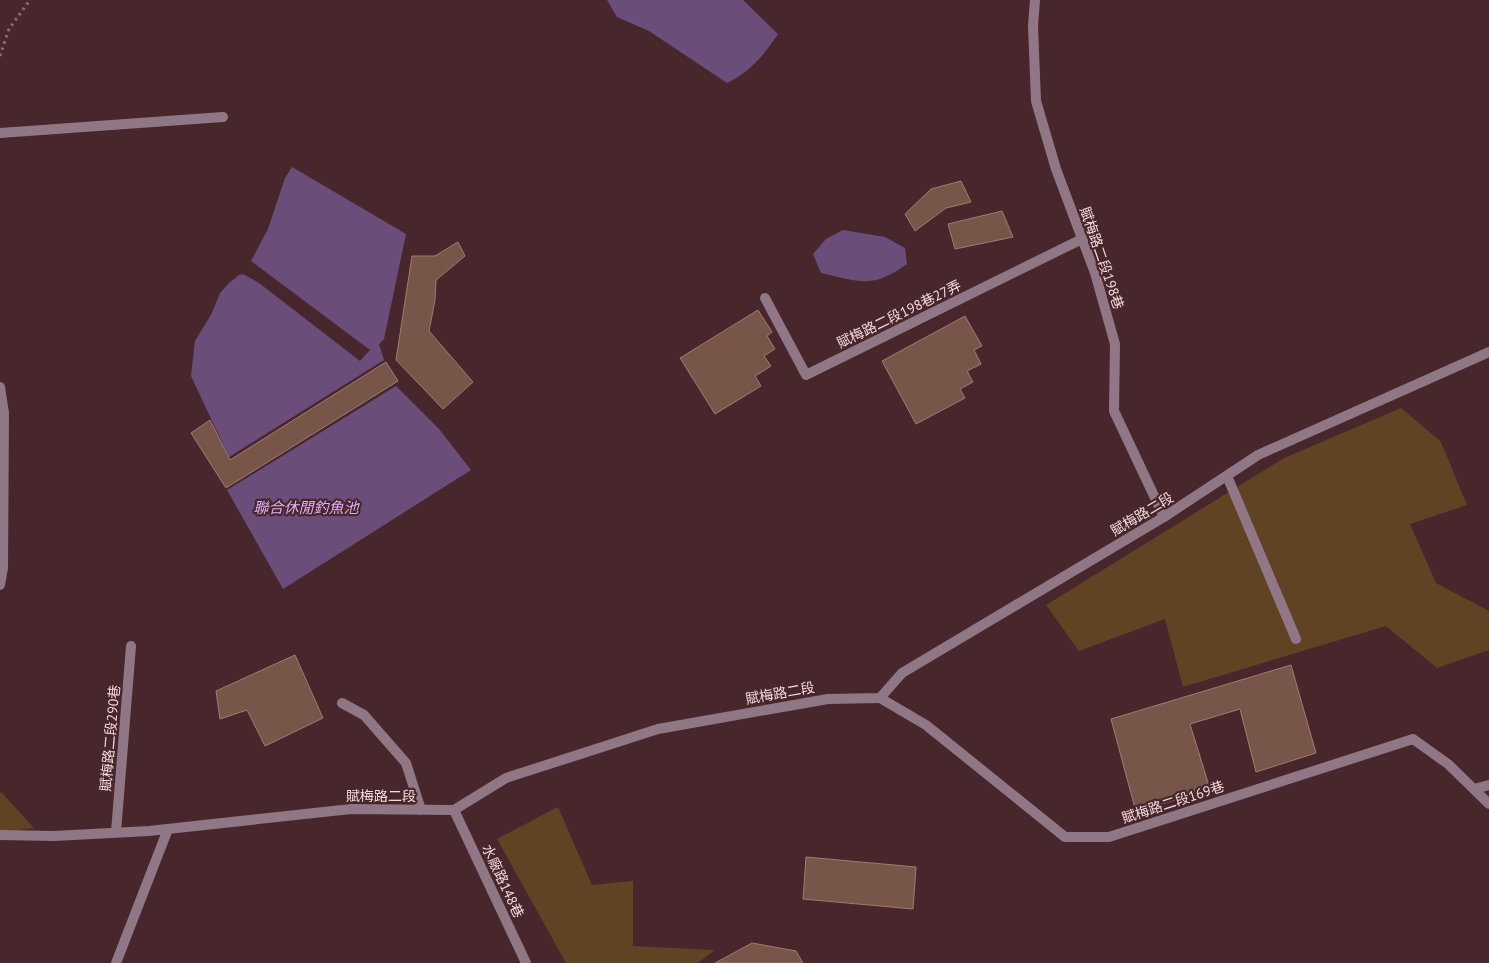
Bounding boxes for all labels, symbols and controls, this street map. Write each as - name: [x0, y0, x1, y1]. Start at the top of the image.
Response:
- street label: 賦梅路二段198巷: [1076, 205, 1128, 311]
- street label: 賦梅路二段198巷27弄: [834, 276, 964, 352]
- street label: 賦梅路二段: [1107, 488, 1177, 540]
- water label: 聯合休閒釣魚池: [253, 498, 360, 517]
- street label: 賦梅路二段: [744, 678, 816, 708]
- street label: 賦梅路二段290巷: [96, 684, 124, 792]
- street label: 賦梅路二段169巷: [1119, 777, 1227, 827]
- street label: 賦梅路二段: [346, 787, 416, 805]
- street label: 水廠路148巷: [478, 841, 528, 921]

